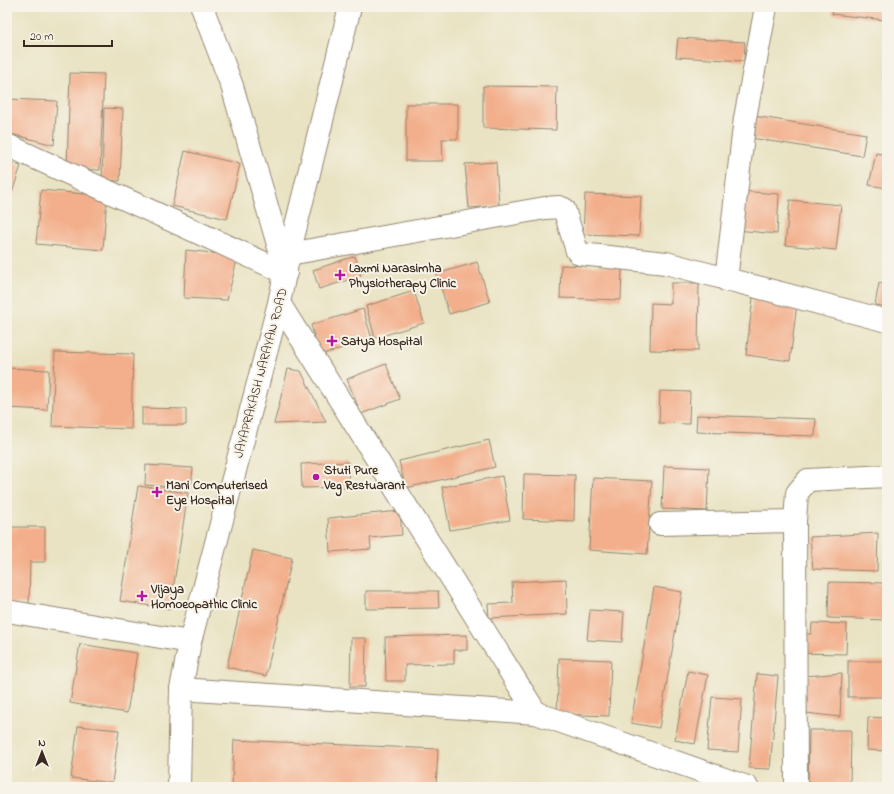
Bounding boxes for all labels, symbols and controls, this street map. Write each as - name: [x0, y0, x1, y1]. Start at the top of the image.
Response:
- scale bar: [24, 22, 112, 48]
- text: 20 m: [30, 28, 53, 46]
- place label: Laxmi Narasimha Physiotherapy Clinic: [349, 259, 457, 295]
- marker: Laxmi Narasimha Physiotherapy Clinic: [334, 269, 346, 281]
- street label: JAYAPRAKASH NARAYAN ROAD: [229, 286, 293, 460]
- place label: Satya Hospital: [341, 332, 422, 353]
- marker: Satya Hospital: [326, 335, 338, 347]
- place label: Stuti Pure Veg Restuarant: [323, 461, 406, 497]
- marker: Stuti Pure Veg Restuarant: [311, 472, 321, 482]
- place label: Mani Computerised Eye Hospital: [166, 476, 268, 512]
- marker: Mani Computerised Eye Hospital: [151, 486, 163, 498]
- place label: Vijaya Homoeopathic Clinic: [150, 580, 258, 614]
- marker: Vijaya Homoeopathic Clinic: [136, 590, 148, 602]
- north arrow: [22, 732, 62, 772]
- text: N: [38, 735, 46, 751]

